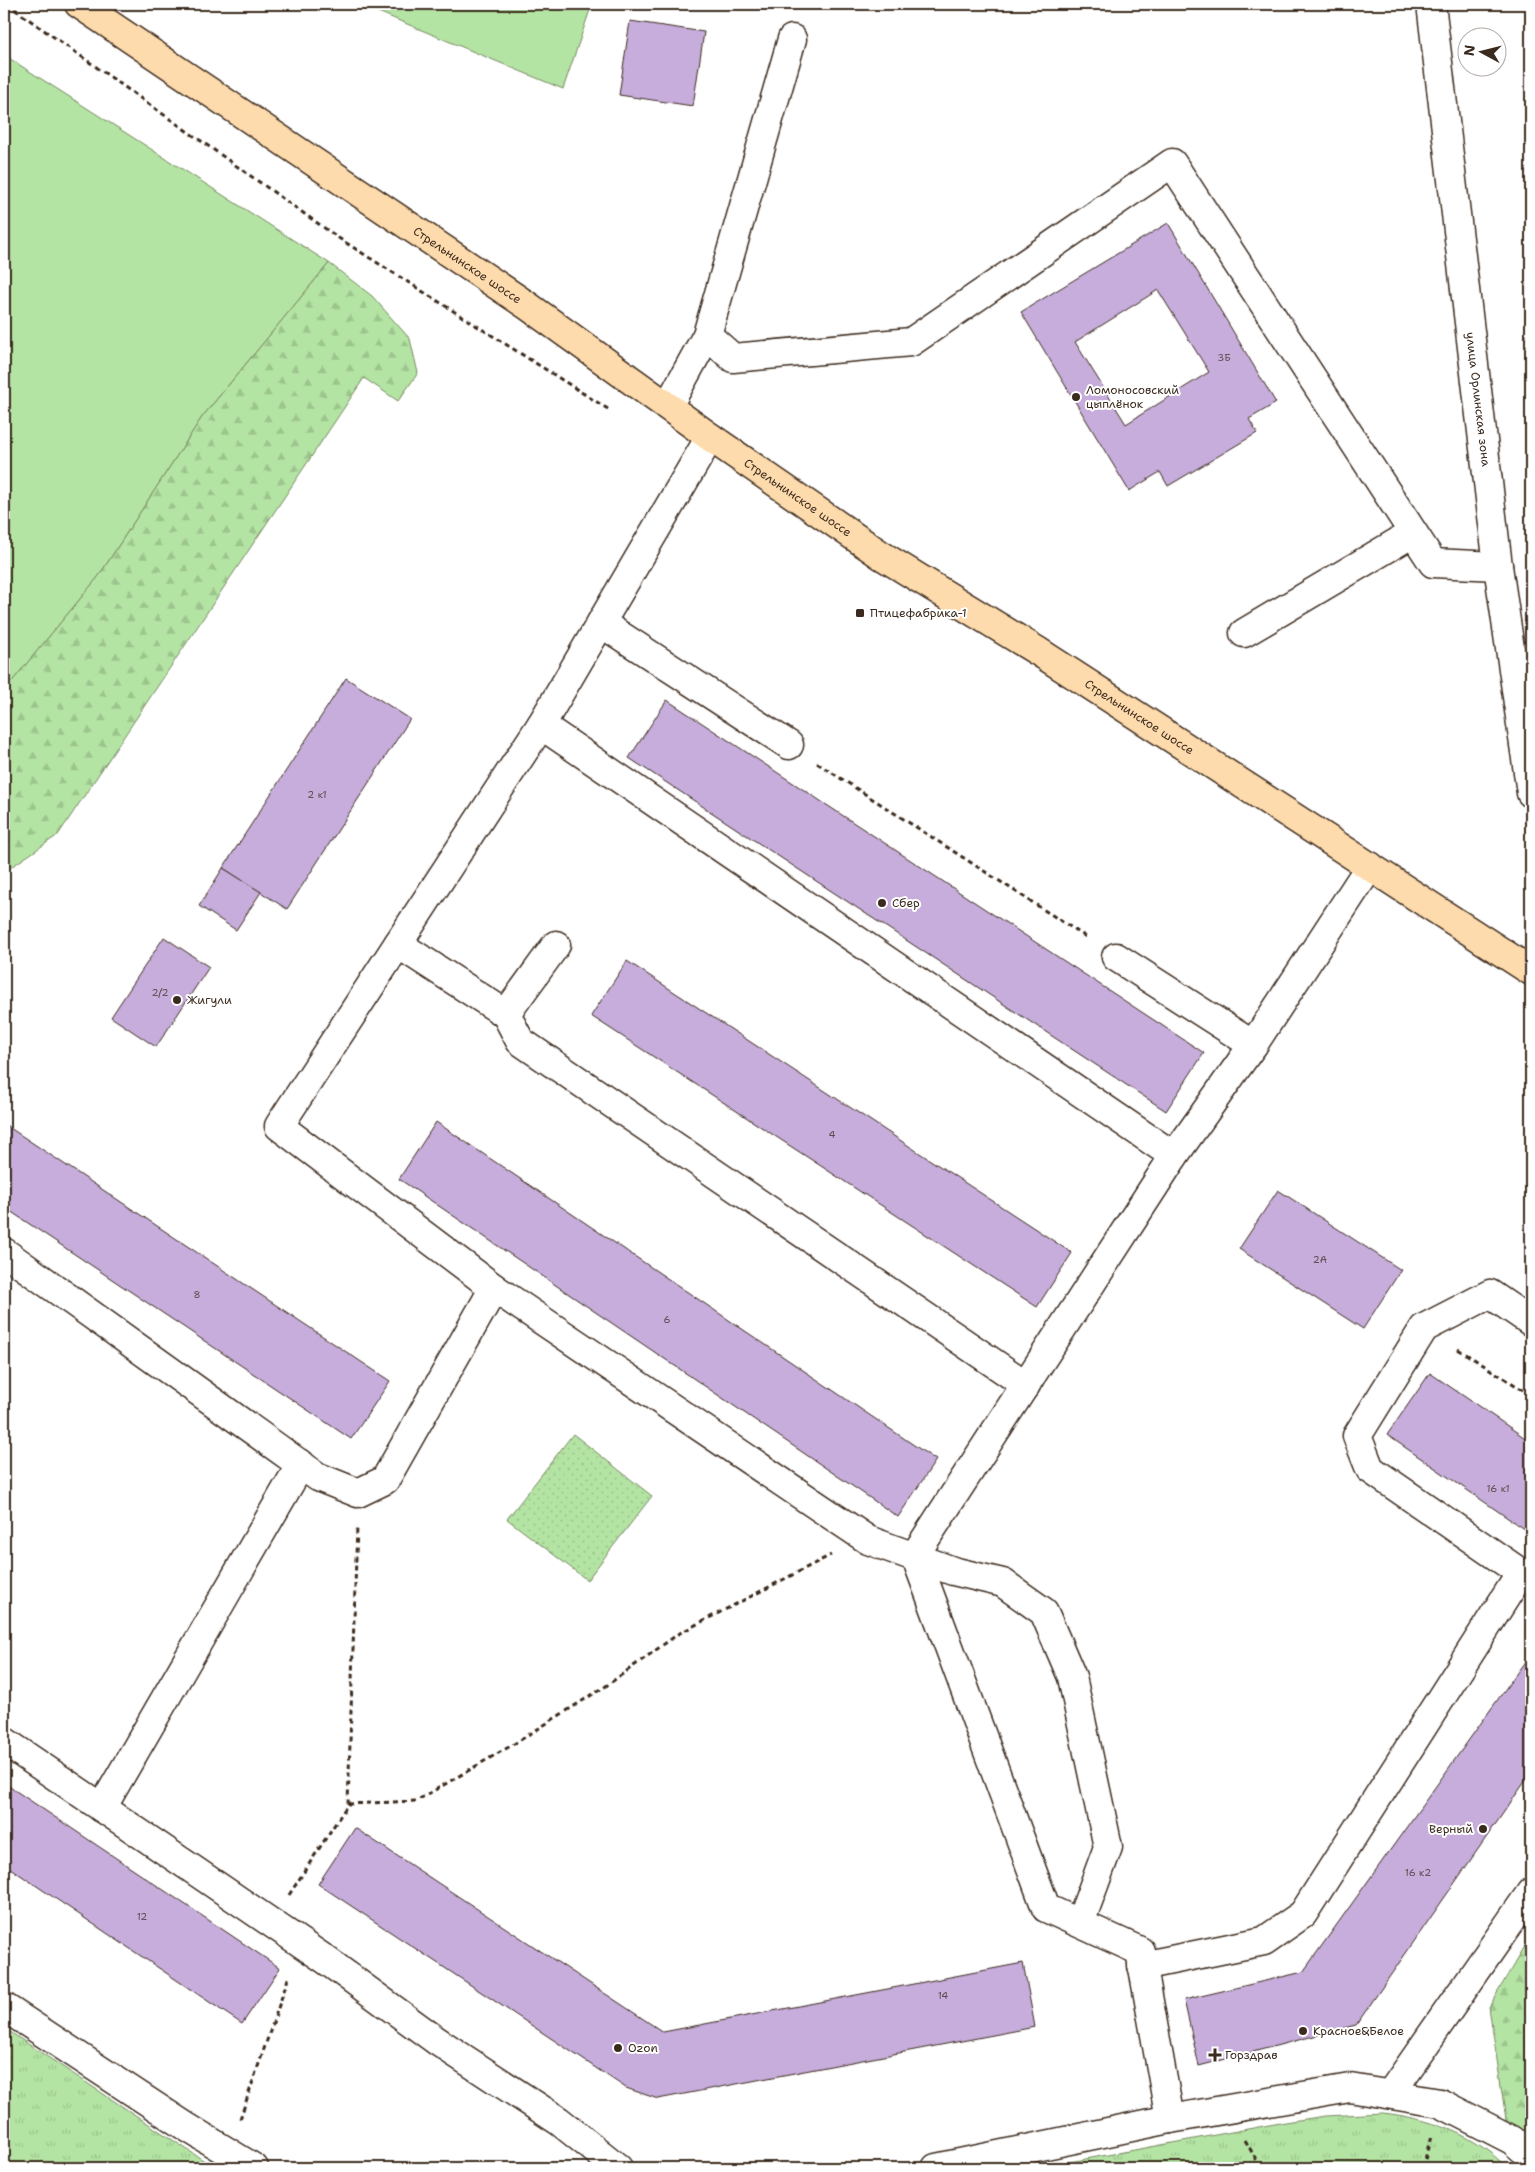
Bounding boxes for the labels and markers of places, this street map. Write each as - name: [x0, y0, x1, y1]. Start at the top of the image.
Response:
- place label: Ломоносовский цыплёнок: [1086, 382, 1179, 412]
- marker: Ломоносовский цыплёнок: [1070, 391, 1082, 403]
- place label: Птицефабрика-1: [870, 605, 967, 621]
- marker: Птицефабрика-1: [854, 607, 866, 619]
- place label: Сбер: [892, 895, 920, 911]
- marker: Сбер: [876, 897, 888, 909]
- place label: Жигули: [187, 992, 232, 1008]
- marker: Жигули: [171, 994, 183, 1006]
- place label: Верный: [1429, 1821, 1473, 1837]
- marker: Верный: [1477, 1823, 1489, 1835]
- place label: Красное&Белое: [1313, 2023, 1404, 2039]
- marker: Красное&Белое: [1297, 2025, 1309, 2037]
- place label: Ozon: [628, 2040, 658, 2056]
- marker: Ozon: [612, 2042, 624, 2054]
- place label: Горздрав: [1225, 2047, 1278, 2063]
- marker: Горздрав: [1209, 2049, 1221, 2061]

